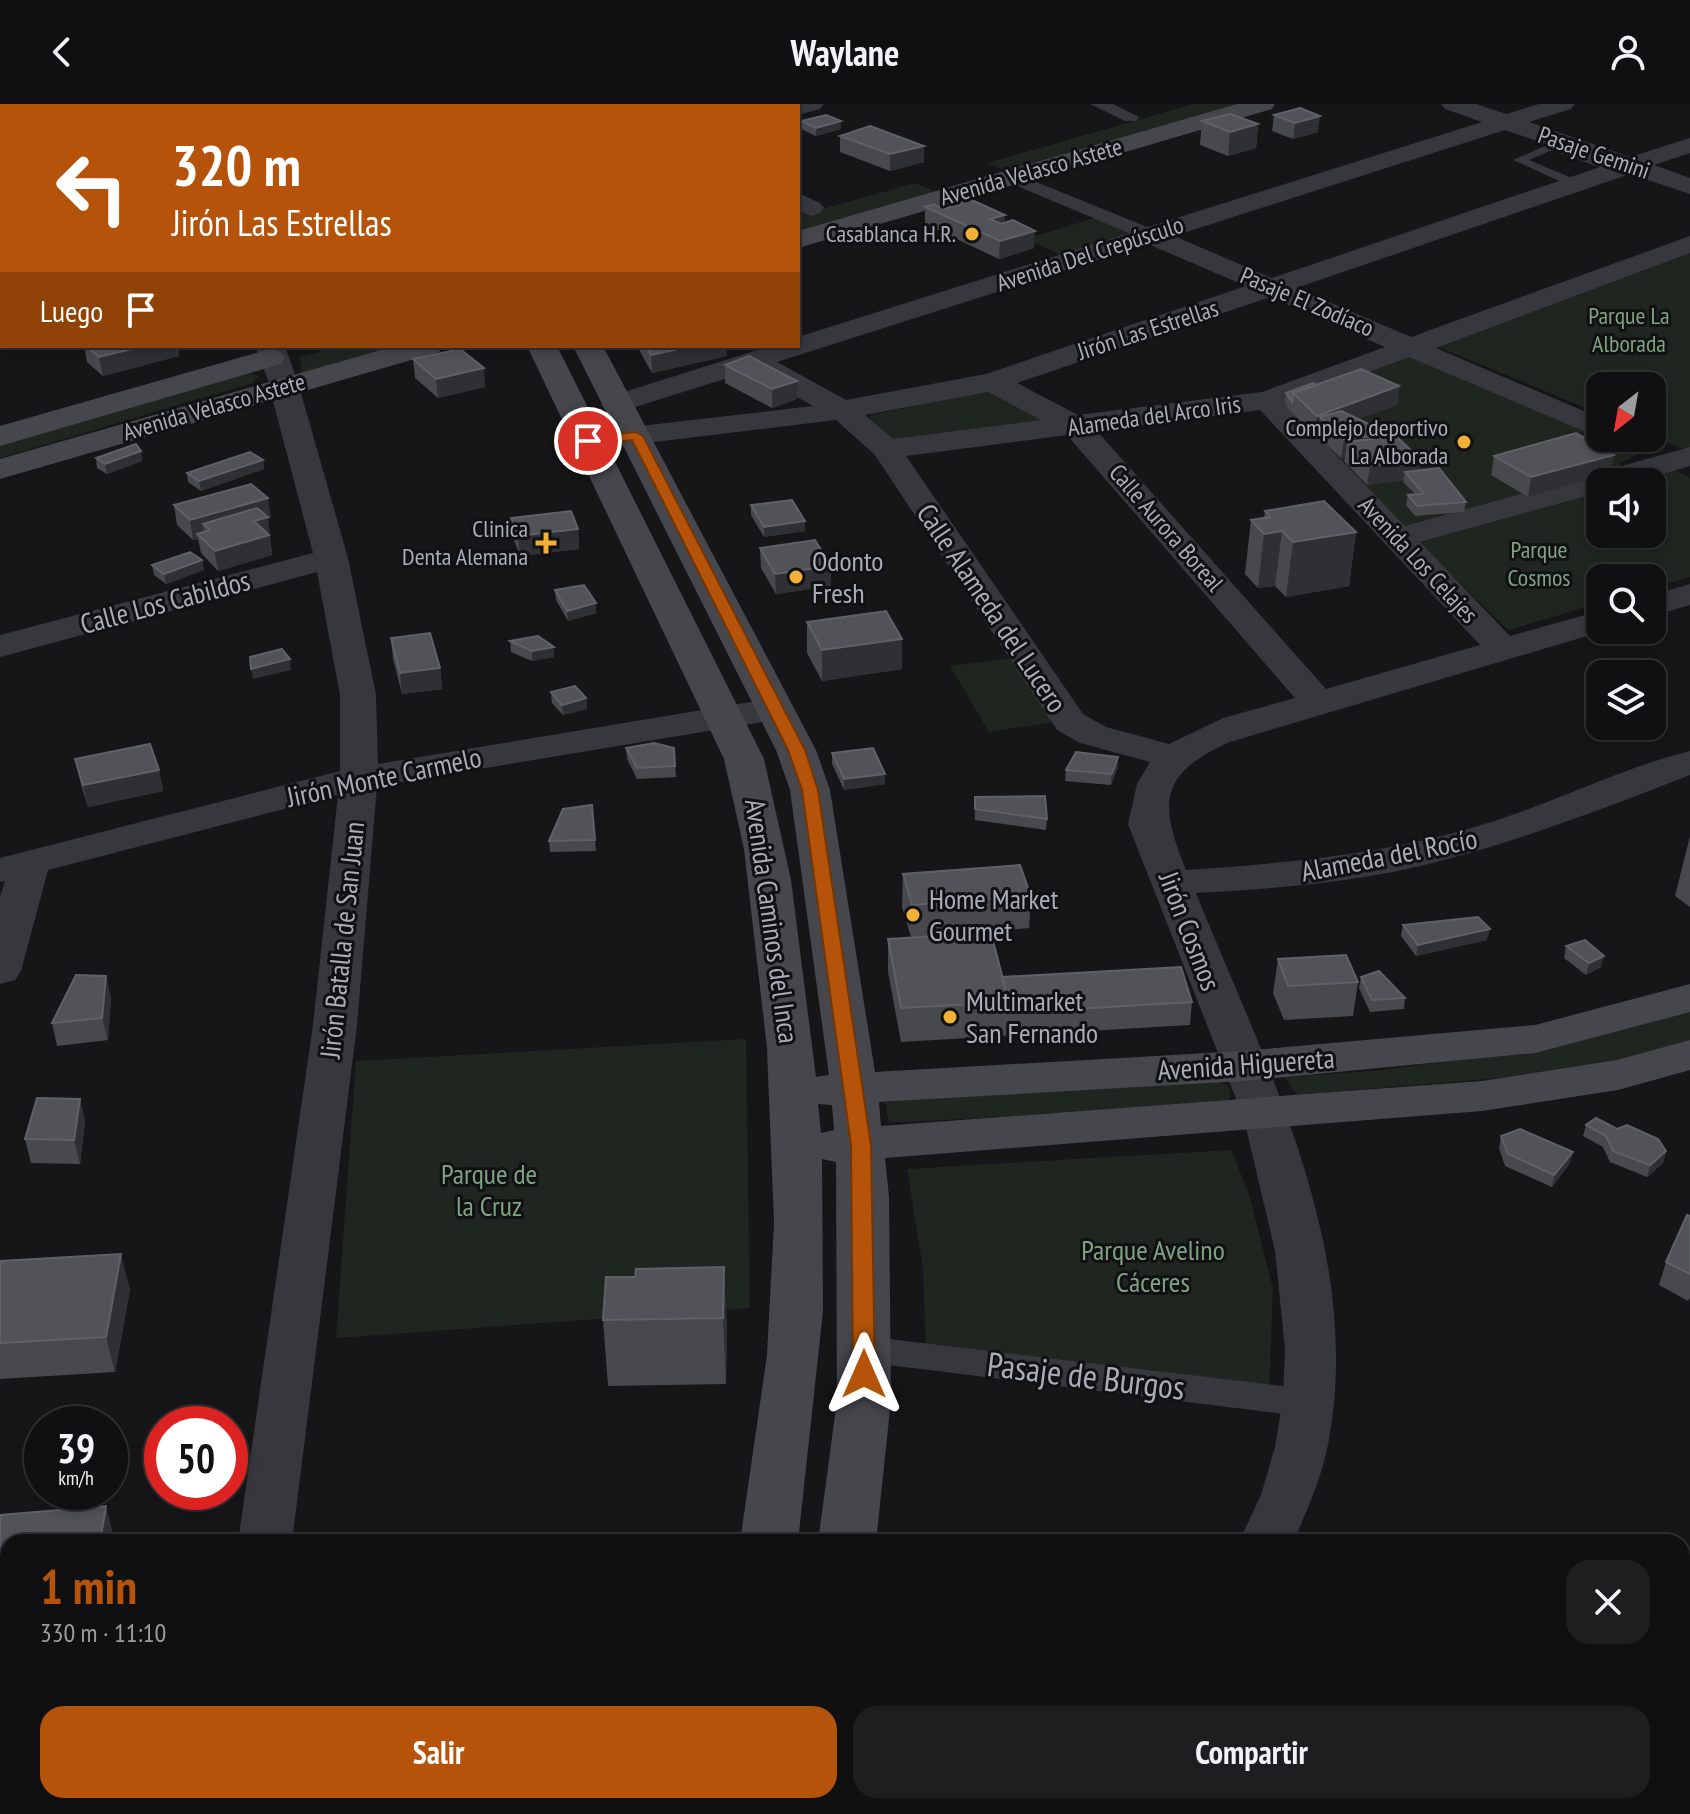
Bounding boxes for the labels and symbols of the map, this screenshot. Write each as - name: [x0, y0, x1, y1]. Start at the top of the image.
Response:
- street label: Pasaje Gemini: [1534, 119, 1654, 186]
- street label: Avenida Velasco Astete: [936, 131, 1126, 212]
- street label: Avenida Del Crepúsculo: [992, 209, 1187, 298]
- place label: Casablanca H.R.: [826, 218, 956, 249]
- marker: Casablanca H.R.: [963, 225, 981, 243]
- street label: Pasaje El Zodíaco: [1236, 260, 1379, 344]
- street label: Jirón Las Estrellas: [1072, 292, 1222, 367]
- park label: Parque La Alborada: [1588, 300, 1670, 359]
- street label: Avenida Velasco Astete: [119, 366, 309, 447]
- north arrow: [1586, 372, 1666, 452]
- street label: Alameda del Arco Iris: [1065, 388, 1242, 443]
- pin: [554, 407, 622, 475]
- place label: Complejo deportivo La Alborada: [1285, 412, 1448, 471]
- marker: Complejo deportivo La Alborada: [1455, 433, 1473, 451]
- street label: Calle Aurora Boreal: [1102, 457, 1231, 598]
- street label: Avenida Los Celajes: [1352, 490, 1485, 629]
- street label: Calle Alameda del Lucero: [909, 496, 1076, 719]
- place label: Clinica Denta Alemana: [402, 513, 528, 572]
- marker: Clinica Denta Alemana: [535, 532, 557, 554]
- park label: Parque Cosmos: [1508, 534, 1570, 593]
- place label: Odonto Fresh: [812, 542, 883, 611]
- street label: Calle Los Cabildos: [76, 561, 254, 642]
- marker: Odonto Fresh: [787, 568, 805, 586]
- street label: Jirón Monte Carmelo: [282, 738, 484, 815]
- street label: Avenida Caminos del Inca: [737, 796, 808, 1045]
- street label: Alameda del Rocío: [1298, 819, 1480, 890]
- street label: Jirón Batalla de San Juan: [311, 820, 372, 1061]
- street label: Jirón Cosmos: [1151, 865, 1230, 995]
- place label: Home Market Gourmet: [929, 880, 1059, 949]
- marker: Home Market Gourmet: [904, 906, 922, 924]
- place label: Multimarket San Fernando: [966, 982, 1098, 1051]
- marker: Multimarket San Fernando: [941, 1008, 959, 1026]
- street label: Avenida Higuereta: [1156, 1039, 1336, 1088]
- park label: Parque de la Cruz: [441, 1155, 537, 1224]
- park label: Parque Avelino Cáceres: [1081, 1231, 1225, 1300]
- position arrow: [822, 1332, 906, 1416]
- street label: Pasaje de Burgos: [985, 1341, 1187, 1409]
- speed limit sign: 50: [144, 1406, 248, 1510]

